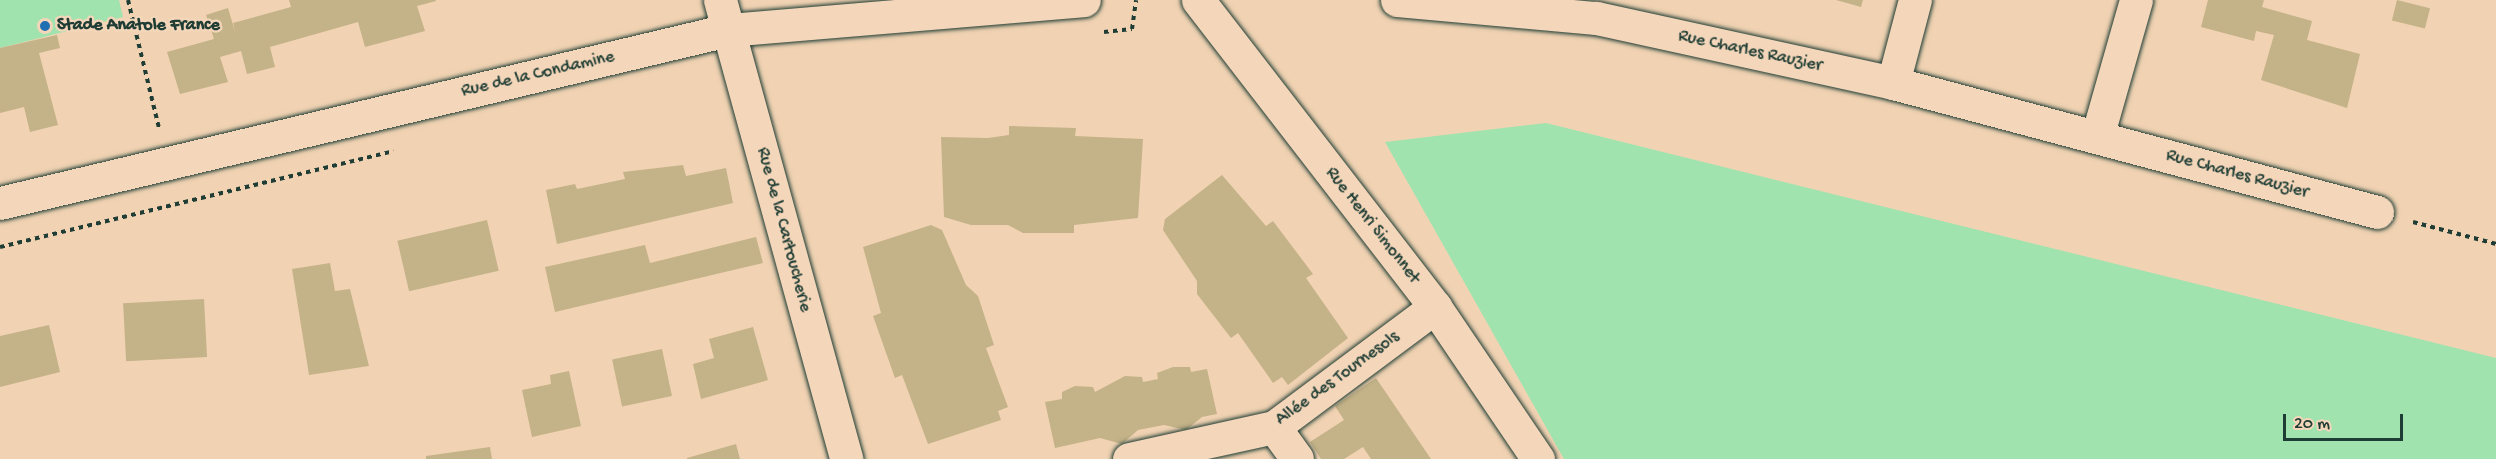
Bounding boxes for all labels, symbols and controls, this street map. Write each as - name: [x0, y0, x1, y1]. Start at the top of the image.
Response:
- place label: Stade Anatole France: [57, 15, 220, 37]
- marker: Stade Anatole France: [38, 19, 52, 33]
- street label: Rue Charles Rauzier: [1676, 26, 1824, 78]
- street label: Rue de la Condamine: [459, 47, 617, 103]
- street label: Rue de la Cartoucherie: [751, 145, 815, 315]
- street label: Rue Charles Rauzier: [2163, 146, 2311, 204]
- street label: Rue Henri Simonnet: [1320, 163, 1424, 289]
- street label: Allée des Tournesols: [1272, 327, 1404, 431]
- scale bar: [2286, 402, 2406, 440]
- text: 20 m: [2294, 414, 2330, 435]

